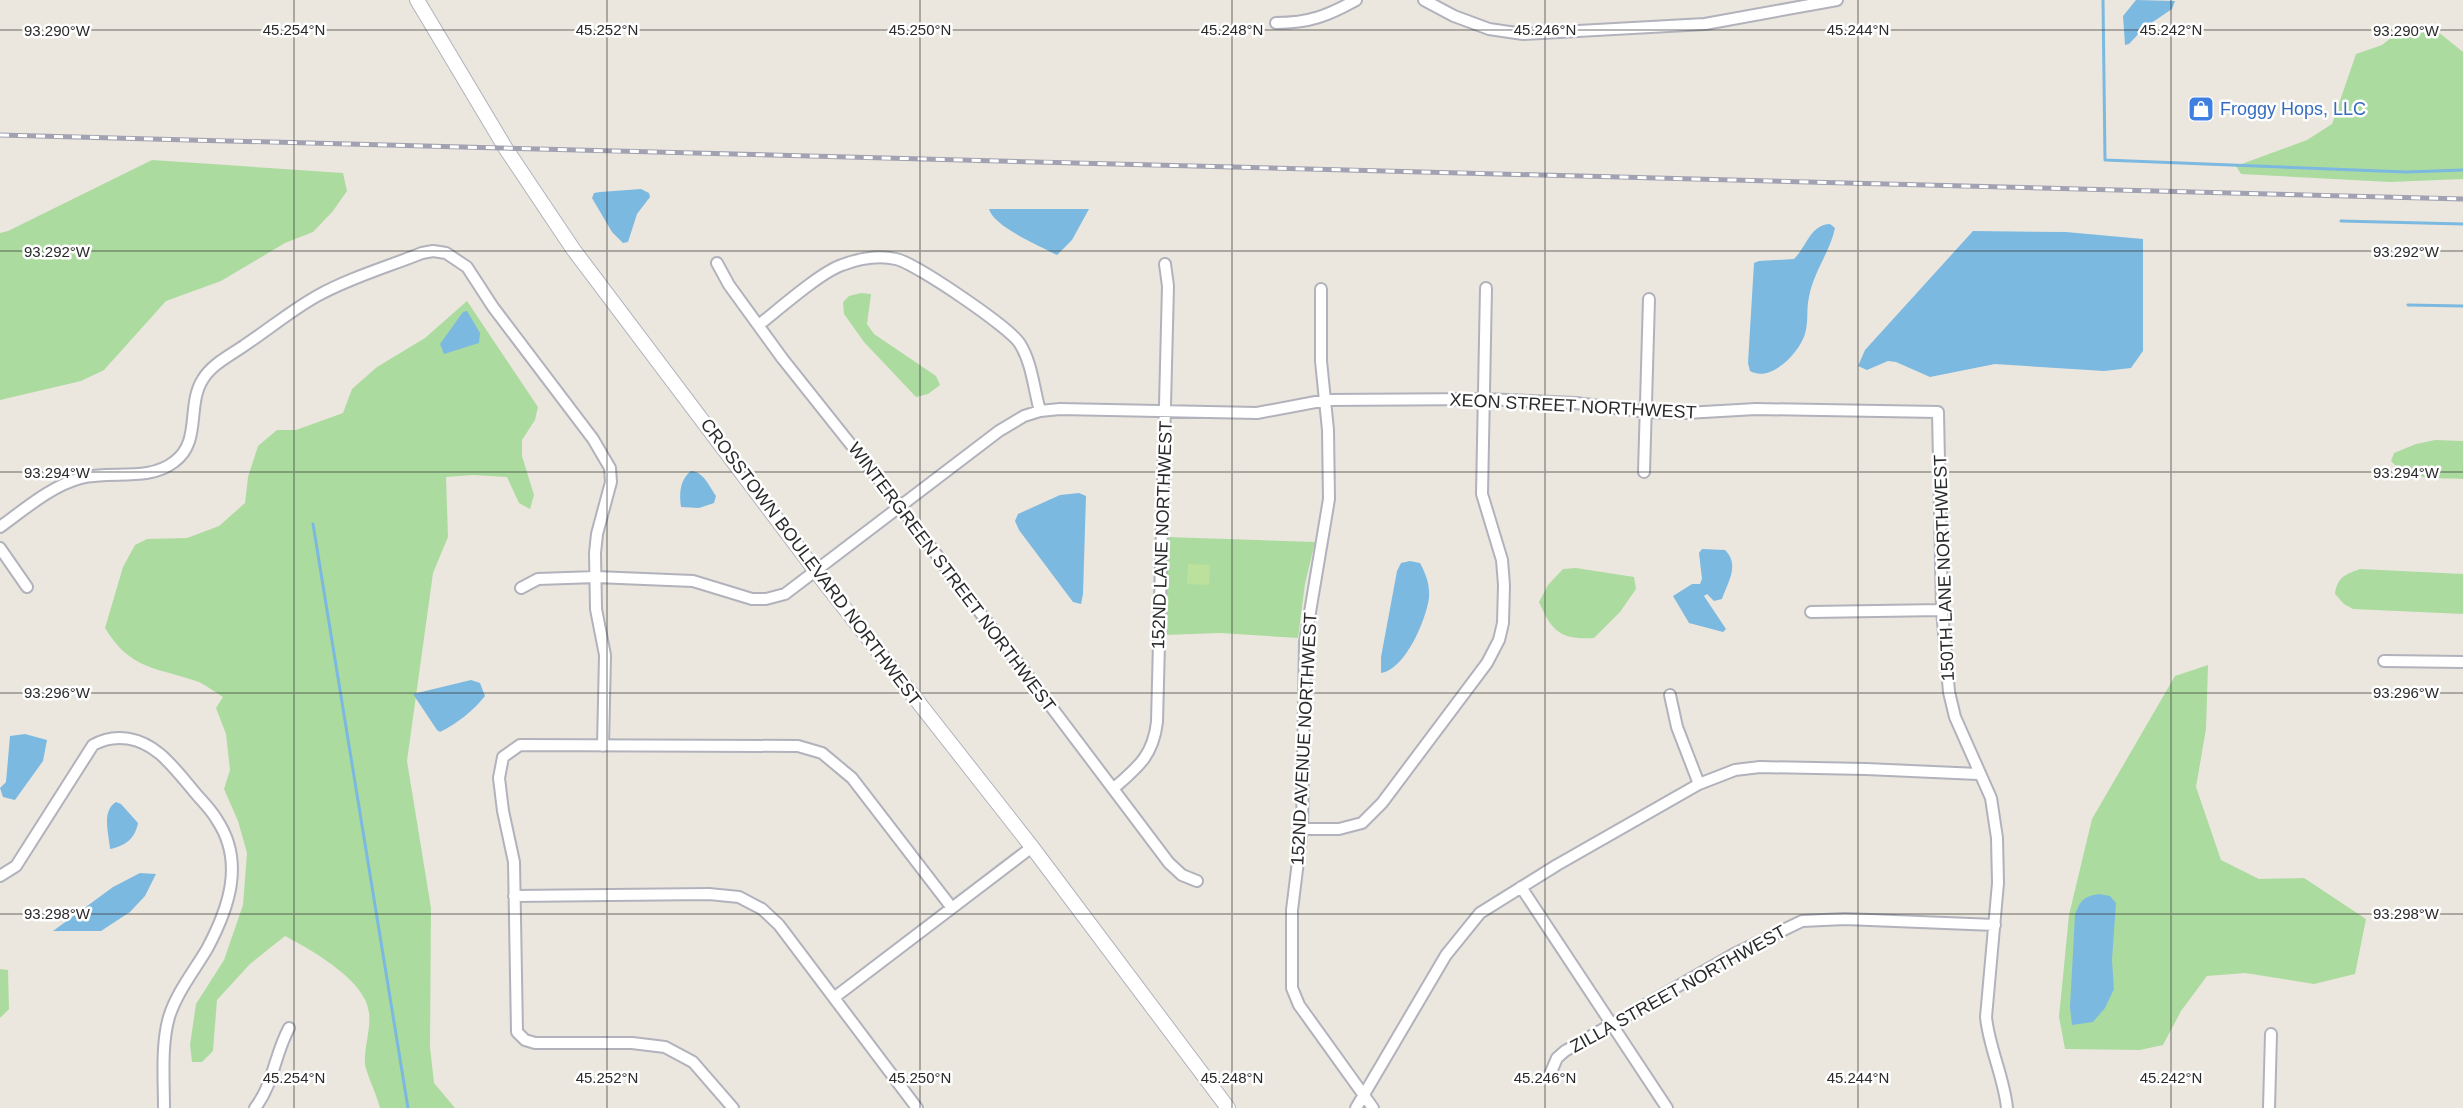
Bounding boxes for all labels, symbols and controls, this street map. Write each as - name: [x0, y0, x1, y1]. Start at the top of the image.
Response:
- text: 45.254°N: [263, 21, 325, 38]
- text: 45.252°N: [576, 21, 638, 38]
- text: 45.250°N: [889, 21, 951, 38]
- text: 45.248°N: [1201, 21, 1263, 38]
- text: 45.246°N: [1514, 21, 1576, 38]
- text: 45.244°N: [1827, 21, 1889, 38]
- text: 45.242°N: [2140, 21, 2202, 38]
- text: 93.290°W: [24, 22, 91, 39]
- text: 93.290°W: [2373, 22, 2440, 39]
- shop icon: Froggy Hops, LLC: [2186, 94, 2216, 124]
- place label: Froggy Hops, LLC: [2220, 99, 2366, 119]
- text: 93.292°W: [24, 243, 91, 260]
- text: 93.292°W: [2373, 243, 2440, 260]
- street label: XEON STREET NORTHWEST: [1449, 390, 1697, 422]
- street label: CROSSTOWN BOULEVARD NORTHWEST: [696, 415, 926, 709]
- street label: 152ND LANE NORTHWEST: [1148, 420, 1176, 650]
- street label: WINTERGREEN STREET NORTHWEST: [844, 439, 1060, 715]
- street label: 150TH LANE NORTHWEST: [1930, 454, 1958, 682]
- text: 93.294°W: [24, 464, 91, 481]
- text: 93.294°W: [2373, 464, 2440, 481]
- street label: 152ND AVENUE NORTHWEST: [1287, 612, 1321, 866]
- text: 93.296°W: [24, 684, 91, 701]
- text: 93.296°W: [2373, 684, 2440, 701]
- text: 93.298°W: [24, 905, 91, 922]
- text: 93.298°W: [2373, 905, 2440, 922]
- street label: ZILLA STREET NORTHWEST: [1567, 921, 1789, 1057]
- text: 45.254°N: [263, 1069, 325, 1086]
- text: 45.252°N: [576, 1069, 638, 1086]
- text: 45.250°N: [889, 1069, 951, 1086]
- text: 45.248°N: [1201, 1069, 1263, 1086]
- text: 45.246°N: [1514, 1069, 1576, 1086]
- text: 45.244°N: [1827, 1069, 1889, 1086]
- text: 45.242°N: [2140, 1069, 2202, 1086]

